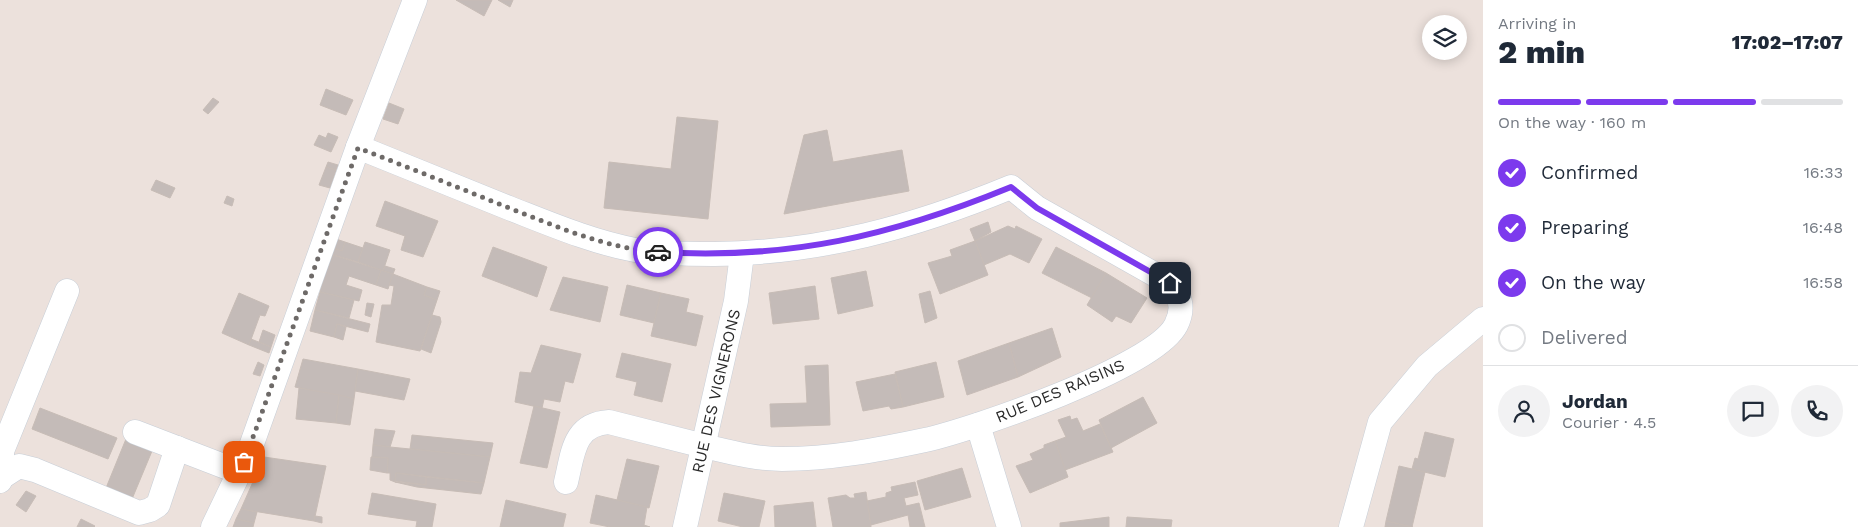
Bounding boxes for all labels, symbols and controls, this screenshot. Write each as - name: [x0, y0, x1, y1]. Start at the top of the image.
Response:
- text: Arriving in: [1498, 14, 1576, 33]
- map controls: [1422, 15, 1467, 60]
- button: layers: [1422, 15, 1467, 60]
- text: 17:02–17:07: [1732, 31, 1843, 54]
- text: 2 min: [1498, 33, 1585, 71]
- text: On the way · 160 m: [1498, 113, 1646, 132]
- icon: check: [1498, 159, 1526, 187]
- text: Confirmed: [1541, 161, 1638, 184]
- text: 16:33: [1804, 163, 1843, 182]
- icon: check: [1498, 214, 1526, 242]
- text: Preparing: [1541, 216, 1628, 239]
- text: 16:48: [1803, 218, 1843, 237]
- courier: [633, 227, 683, 277]
- icon: car: [644, 238, 672, 266]
- pin: [1149, 262, 1191, 304]
- icon: home: [1156, 269, 1184, 297]
- icon: check: [1498, 269, 1526, 297]
- text: On the way: [1541, 271, 1645, 294]
- text: 16:58: [1803, 273, 1843, 292]
- street label: RUE DES VIGNERONS: [688, 307, 744, 475]
- text: Delivered: [1541, 326, 1628, 349]
- street label: RUE DES RAISINS: [993, 355, 1127, 427]
- button: person: [1498, 385, 1550, 437]
- button: chat: [1727, 385, 1779, 437]
- button: phone: [1791, 385, 1843, 437]
- text: Jordan: [1562, 390, 1628, 413]
- text: Courier · 4.5: [1562, 413, 1656, 432]
- pin: [223, 441, 265, 483]
- icon: bag: [230, 448, 258, 476]

